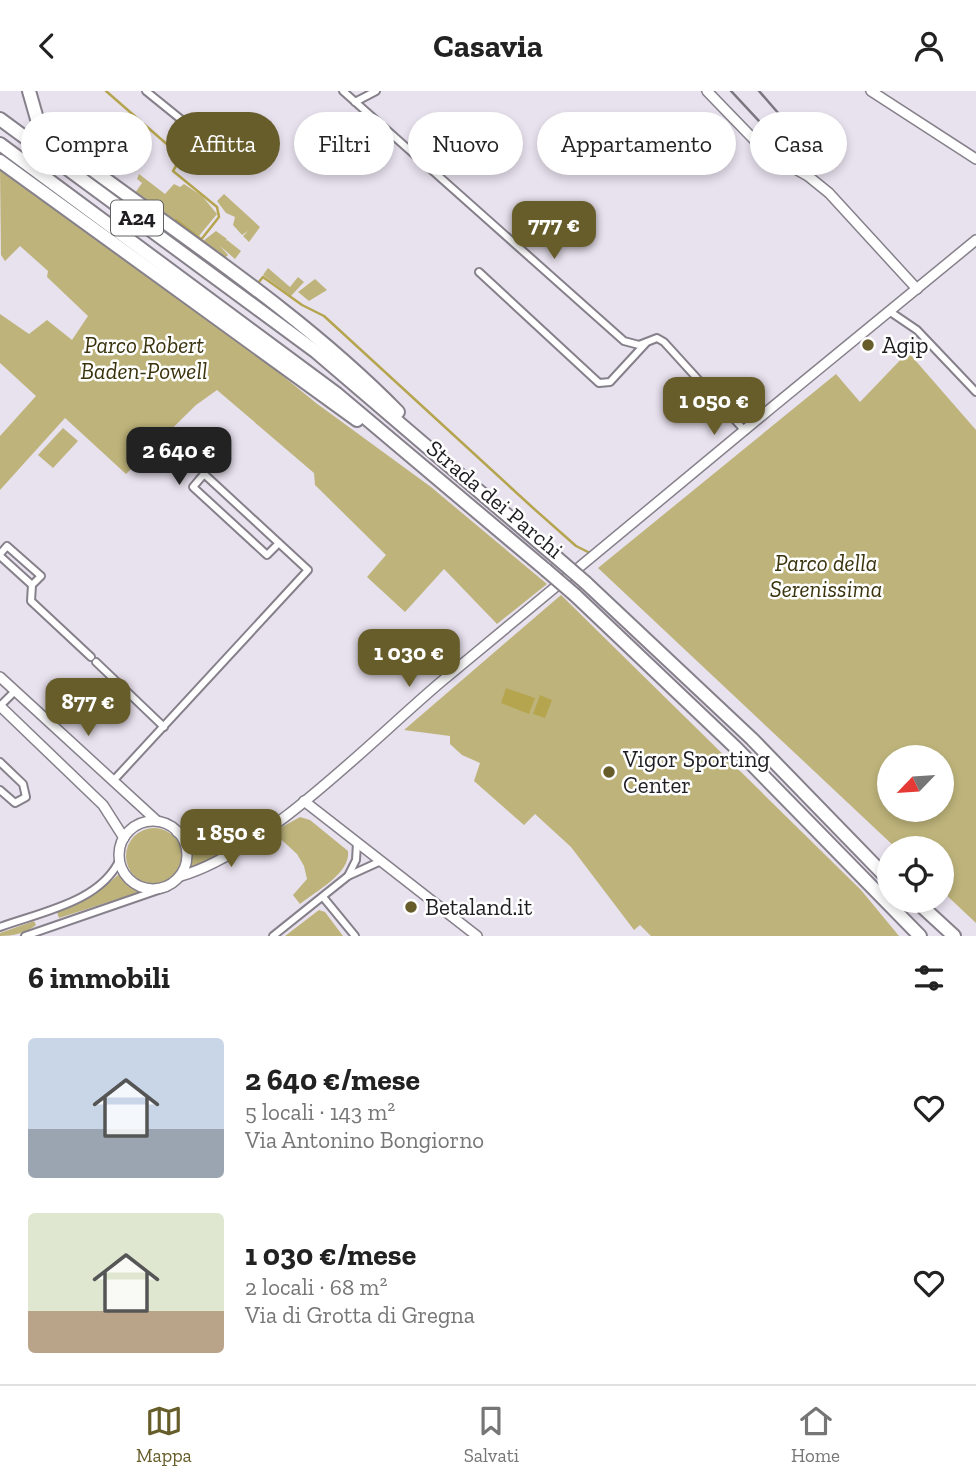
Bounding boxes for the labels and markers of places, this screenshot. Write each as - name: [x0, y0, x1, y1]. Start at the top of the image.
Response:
- pin: 777 €: [505, 201, 603, 261]
- place label: Agip: [882, 331, 928, 359]
- marker: Agip: [860, 337, 876, 353]
- pin: 1 050 €: [649, 377, 779, 437]
- pin: 2 640 €: [114, 427, 244, 487]
- pin: 1 030 €: [344, 629, 474, 689]
- pin: 877 €: [39, 679, 137, 738]
- place label: Vigor Sporting Center: [622, 745, 770, 799]
- marker: Vigor Sporting Center: [601, 764, 617, 780]
- pin: 1 850 €: [166, 809, 296, 869]
- place label: Betaland.it: [425, 893, 533, 921]
- marker: Betaland.it: [403, 899, 419, 915]

